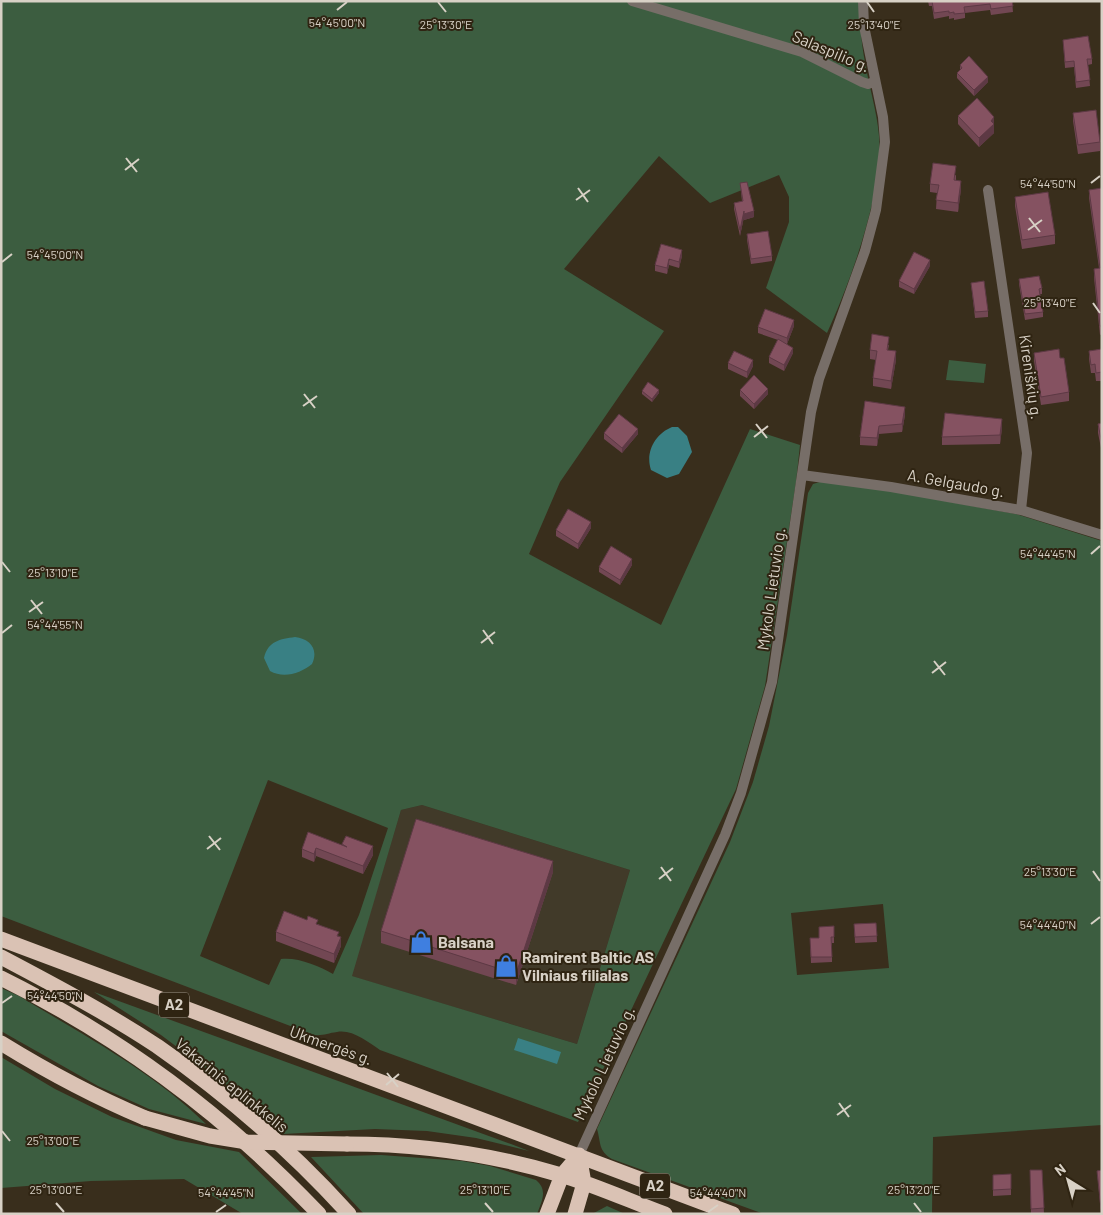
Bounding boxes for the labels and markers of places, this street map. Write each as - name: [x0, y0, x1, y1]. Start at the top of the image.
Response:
- shop icon: Balsana: [408, 929, 434, 955]
- place label: Balsana: [438, 932, 494, 951]
- place label: Ramirent Baltic AS Vilniaus filialas: [522, 947, 654, 984]
- shop icon: Ramirent Baltic AS Vilniaus filialas: [493, 953, 519, 979]

